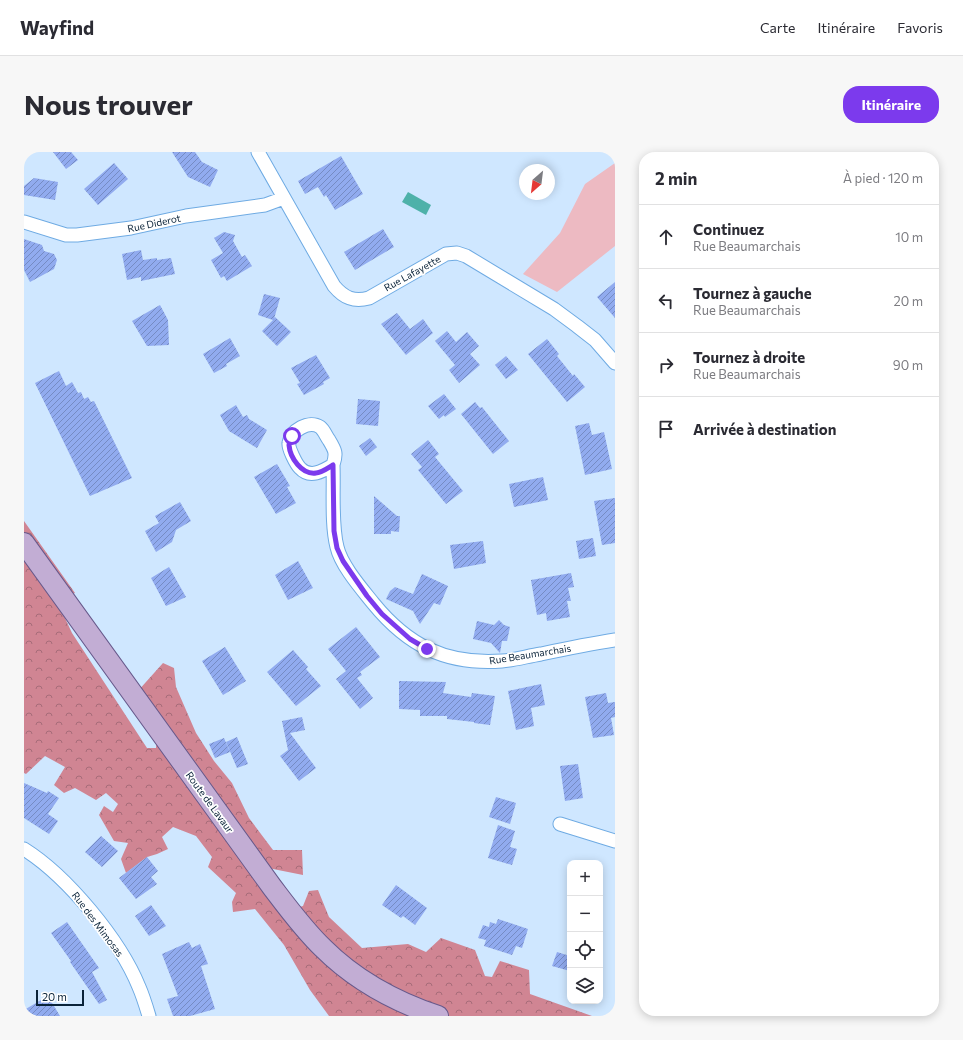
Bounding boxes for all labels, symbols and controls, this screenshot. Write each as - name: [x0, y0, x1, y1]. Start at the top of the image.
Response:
- text: Wayfind: [20, 16, 94, 39]
- text: Carte: [760, 19, 795, 36]
- text: Itinéraire: [817, 19, 875, 36]
- text: Favoris: [897, 19, 943, 36]
- button: Itinéraire: [843, 86, 939, 123]
- text: Nous trouver: [24, 87, 193, 121]
- north arrow: [519, 164, 555, 200]
- text: 2 min: [655, 168, 697, 189]
- text: À pied · 120 m: [843, 170, 923, 186]
- street label: Rue Diderot: [126, 211, 182, 235]
- text: Continuez: [693, 220, 764, 238]
- icon: ahead: [655, 226, 677, 248]
- text: 10 m: [895, 229, 923, 245]
- text: Rue Beaumarchais: [693, 238, 801, 254]
- street label: Rue Lafayette: [382, 252, 442, 294]
- text: Tournez à gauche: [693, 284, 812, 302]
- icon: left: [655, 290, 677, 312]
- text: 20 m: [894, 293, 923, 309]
- text: Rue Beaumarchais: [693, 302, 801, 318]
- text: Tournez à droite: [693, 348, 805, 366]
- icon: right: [655, 354, 677, 376]
- text: 90 m: [893, 357, 923, 373]
- text: Rue Beaumarchais: [693, 366, 801, 382]
- icon: arrive: [655, 418, 677, 440]
- text: Arrivée à destination: [693, 420, 836, 438]
- route start: [283, 427, 301, 445]
- route end: [418, 640, 436, 658]
- street label: Rue Beaumarchais: [488, 642, 572, 666]
- street label: Route de Lavaur: [184, 769, 236, 835]
- map controls: [567, 860, 603, 1004]
- button: +: [567, 860, 603, 896]
- street label: Rue des Mimosas: [70, 889, 127, 959]
- button: −: [567, 896, 603, 932]
- button: locate: [567, 932, 603, 968]
- button: layers: [567, 968, 603, 1004]
- scale bar: [36, 988, 84, 1007]
- text: 20 m: [42, 990, 67, 1003]

